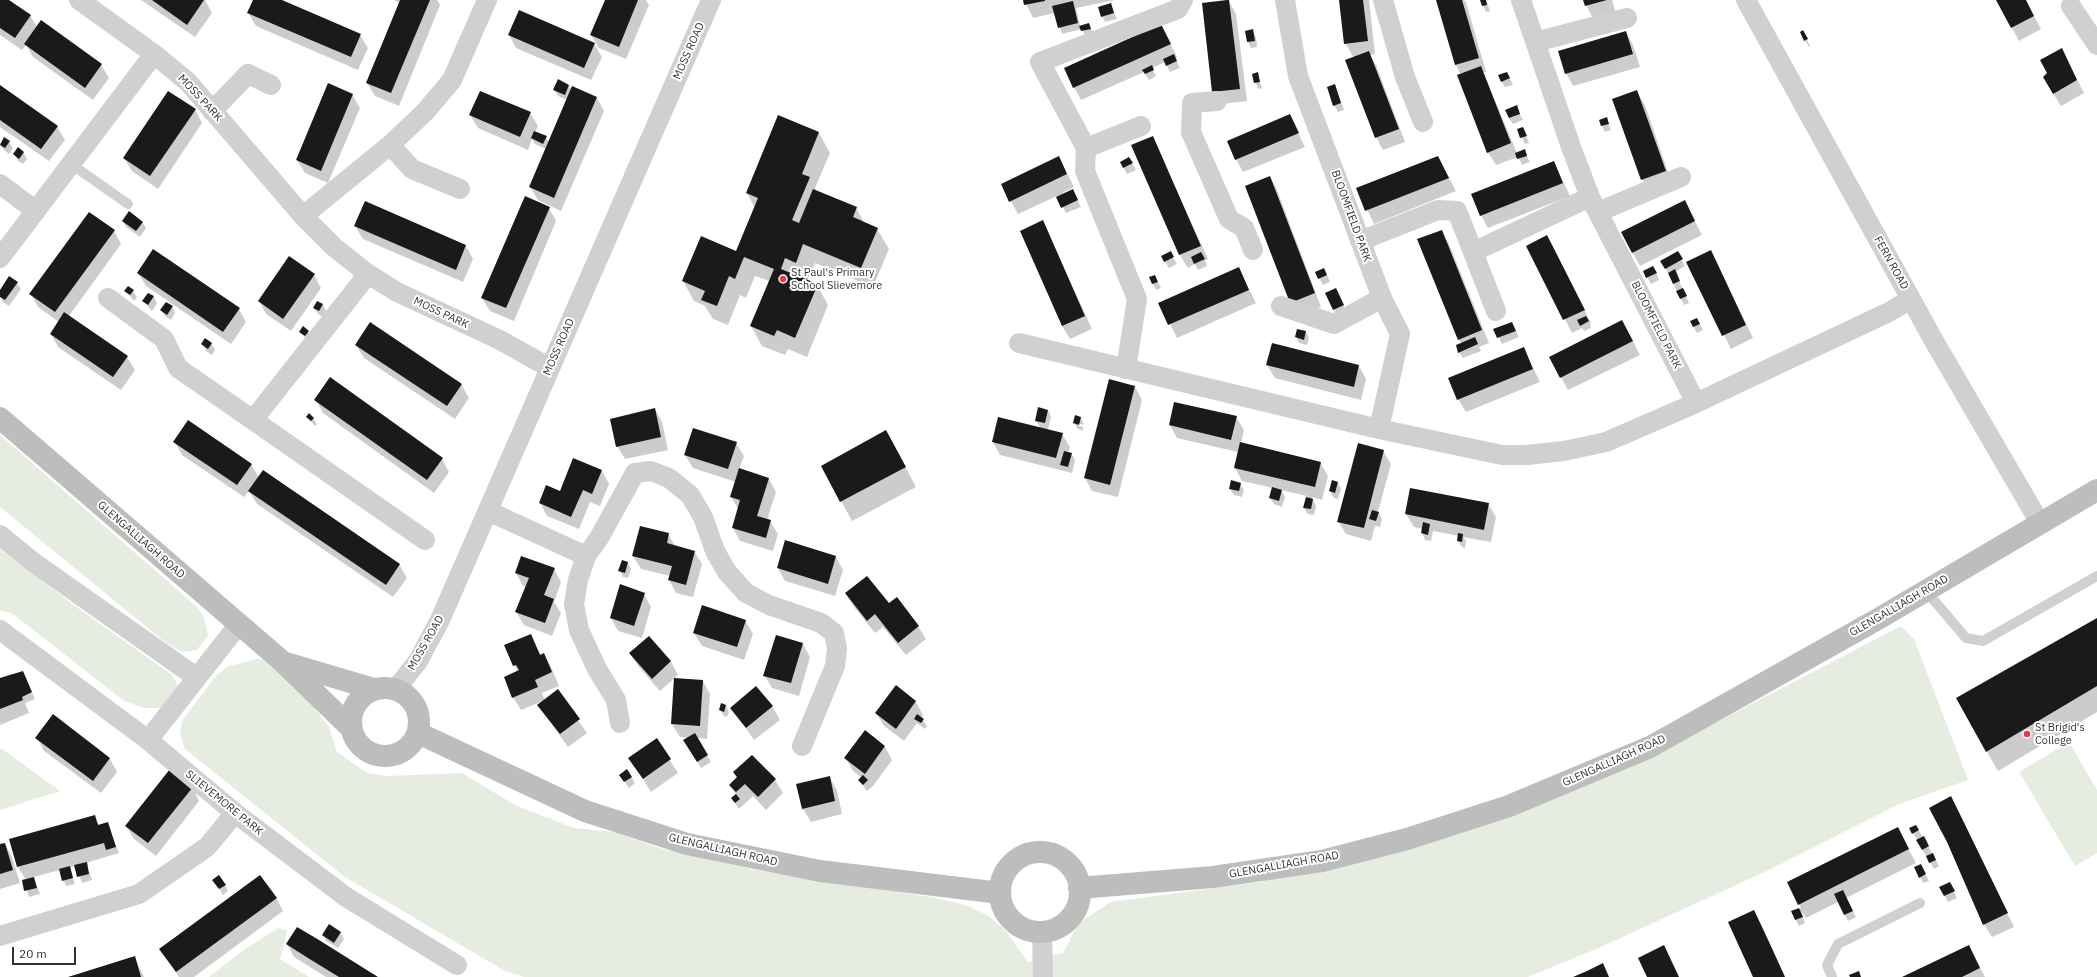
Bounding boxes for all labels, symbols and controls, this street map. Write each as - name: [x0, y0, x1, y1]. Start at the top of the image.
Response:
- street label: MOSS ROAD: [671, 20, 707, 82]
- street label: MOSS PARK: [175, 72, 225, 124]
- street label: BLOOMFIELD PARK: [1328, 168, 1374, 264]
- street label: FERN ROAD: [1871, 234, 1911, 292]
- place label: St Paul's Primary School Slievemore: [791, 266, 882, 292]
- marker: St Paul's Primary School Slievemore: [778, 274, 788, 284]
- street label: BLOOMFIELD PARK: [1628, 279, 1684, 371]
- street label: MOSS PARK: [411, 295, 471, 331]
- street label: MOSS ROAD: [541, 316, 577, 378]
- street label: GLENGALLIAGH ROAD: [95, 498, 187, 582]
- street label: GLENGALLIAGH ROAD: [1847, 572, 1951, 640]
- street label: MOSS ROAD: [405, 613, 447, 673]
- place label: St Brigid's College: [2035, 721, 2085, 747]
- marker: St Brigid's College: [2022, 729, 2032, 739]
- street label: GLENGALLIAGH ROAD: [1560, 732, 1668, 790]
- street label: SLIEVEMORE PARK: [183, 768, 265, 838]
- street label: GLENGALLIAGH ROAD: [667, 831, 779, 869]
- street label: GLENGALLIAGH ROAD: [1228, 849, 1340, 881]
- scale bar: [14, 939, 78, 965]
- text: 20 m: [19, 946, 47, 961]

